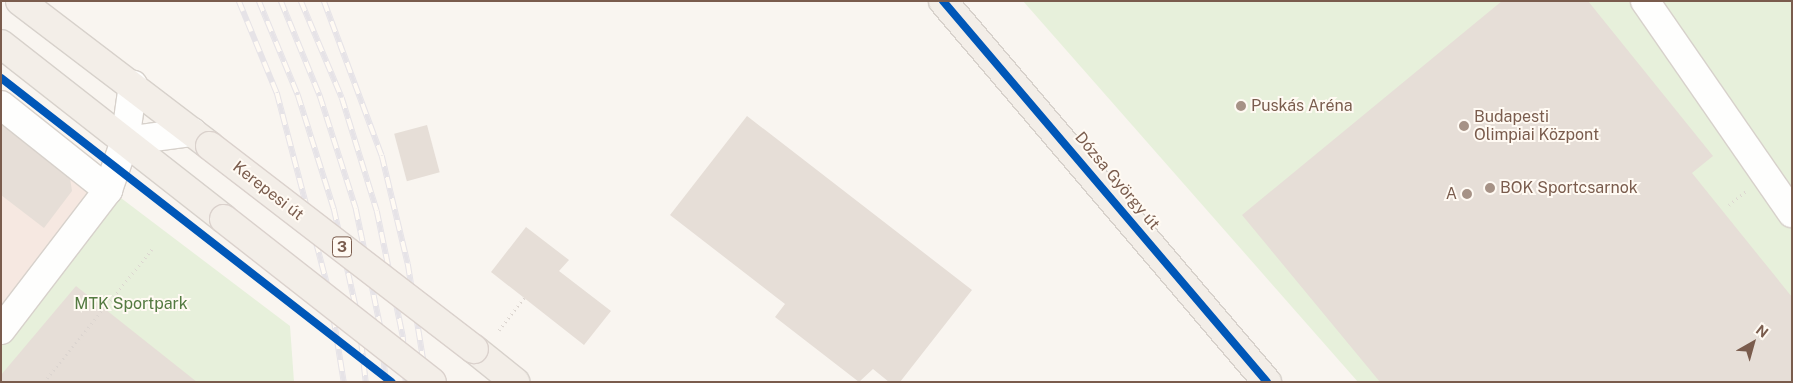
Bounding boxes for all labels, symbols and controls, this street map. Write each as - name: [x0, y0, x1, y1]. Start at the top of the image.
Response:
- place label: Puskás Aréna: [1251, 96, 1353, 116]
- marker: Puskás Aréna: [1235, 100, 1247, 112]
- place label: Budapesti Olimpiai Központ: [1474, 107, 1599, 145]
- marker: Budapesti Olimpiai Központ: [1458, 120, 1470, 132]
- street label: Dózsa György út: [1071, 128, 1163, 234]
- street label: Kerepesi út: [229, 157, 307, 225]
- place label: BOK Sportcsarnok: [1500, 178, 1638, 198]
- marker: BOK Sportcsarnok: [1484, 182, 1496, 194]
- place label: A: [1446, 184, 1457, 204]
- marker: A: [1461, 188, 1473, 200]
- road number: 3: [332, 234, 352, 260]
- park label: MTK Sportpark: [74, 294, 188, 314]
- north arrow: [1728, 318, 1778, 368]
- text: N: [1753, 321, 1771, 341]

